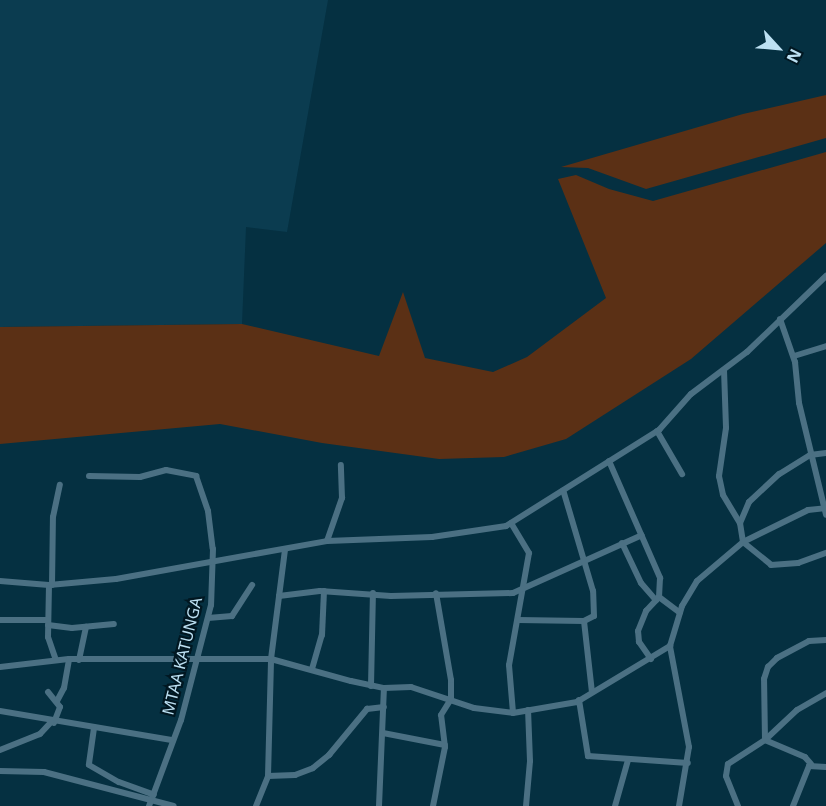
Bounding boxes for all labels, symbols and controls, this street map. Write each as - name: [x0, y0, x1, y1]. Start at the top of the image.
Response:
- north arrow: [748, 18, 808, 78]
- text: N: [781, 45, 807, 67]
- street label: MTAA KATUNGA: [158, 595, 206, 717]

